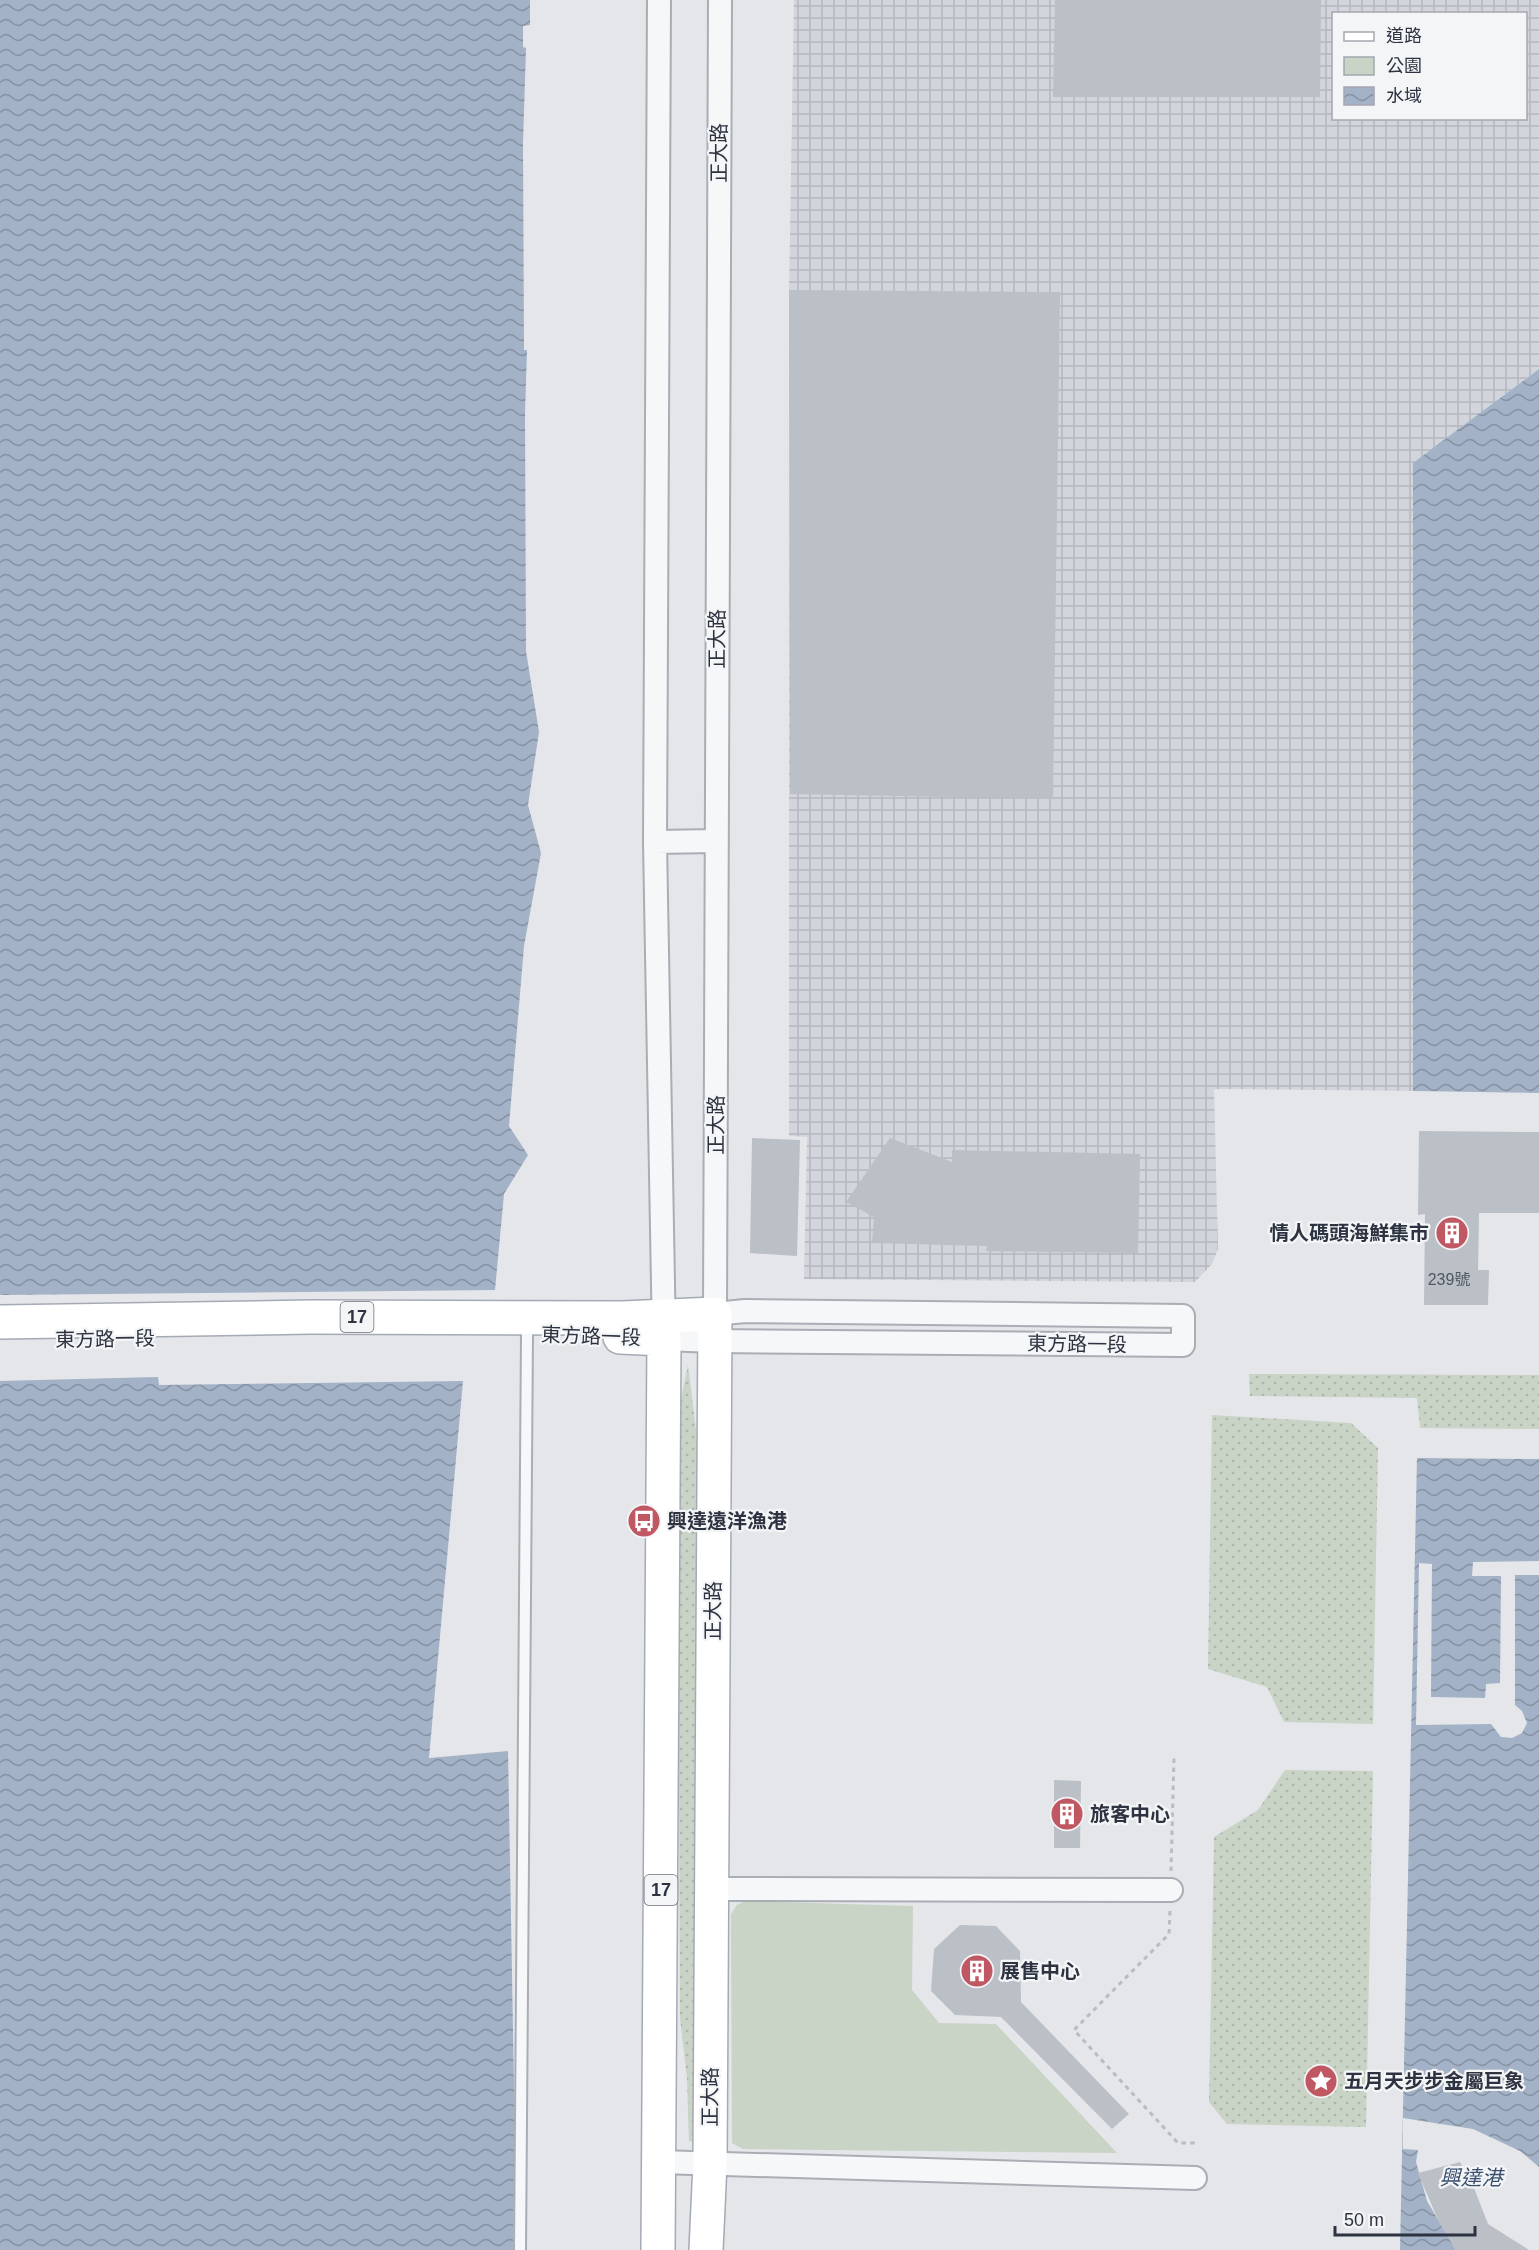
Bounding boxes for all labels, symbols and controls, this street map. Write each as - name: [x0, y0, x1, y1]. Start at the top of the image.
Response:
- legend: [1332, 12, 1527, 120]
- text: 道路: [1386, 26, 1422, 46]
- text: 公園: [1386, 56, 1422, 76]
- text: 水域: [1386, 86, 1422, 106]
- street label: 正大路: [708, 123, 730, 183]
- street label: 正大路: [706, 609, 728, 669]
- street label: 正大路: [705, 1095, 727, 1155]
- building icon: 情人碼頭海鮮集市: [1434, 1215, 1470, 1251]
- place label: 情人碼頭海鮮集市: [1269, 1222, 1429, 1244]
- house number: 239號: [1428, 1271, 1470, 1288]
- road number: 17: [340, 1302, 374, 1332]
- street label: 東方路一段: [541, 1323, 641, 1349]
- street label: 東方路一段: [55, 1327, 155, 1351]
- street label: 東方路一段: [1027, 1332, 1127, 1356]
- bus stop icon: 興達遠洋漁港: [626, 1503, 662, 1539]
- place label: 興達遠洋漁港: [667, 1510, 787, 1532]
- street label: 正大路: [702, 1581, 724, 1641]
- building icon: 旅客中心: [1049, 1796, 1085, 1832]
- place label: 旅客中心: [1090, 1803, 1170, 1825]
- road number: 17: [644, 1875, 678, 1905]
- building icon: 展售中心: [959, 1953, 995, 1989]
- place label: 展售中心: [1000, 1960, 1080, 1982]
- place icon: 五月天步步金屬巨象: [1303, 2063, 1339, 2099]
- street label: 正大路: [699, 2067, 721, 2127]
- place label: 五月天步步金屬巨象: [1344, 2070, 1524, 2092]
- water label: 興達港: [1440, 2166, 1505, 2189]
- scale bar: [1335, 2199, 1474, 2237]
- text: 50 m: [1344, 2210, 1384, 2230]

